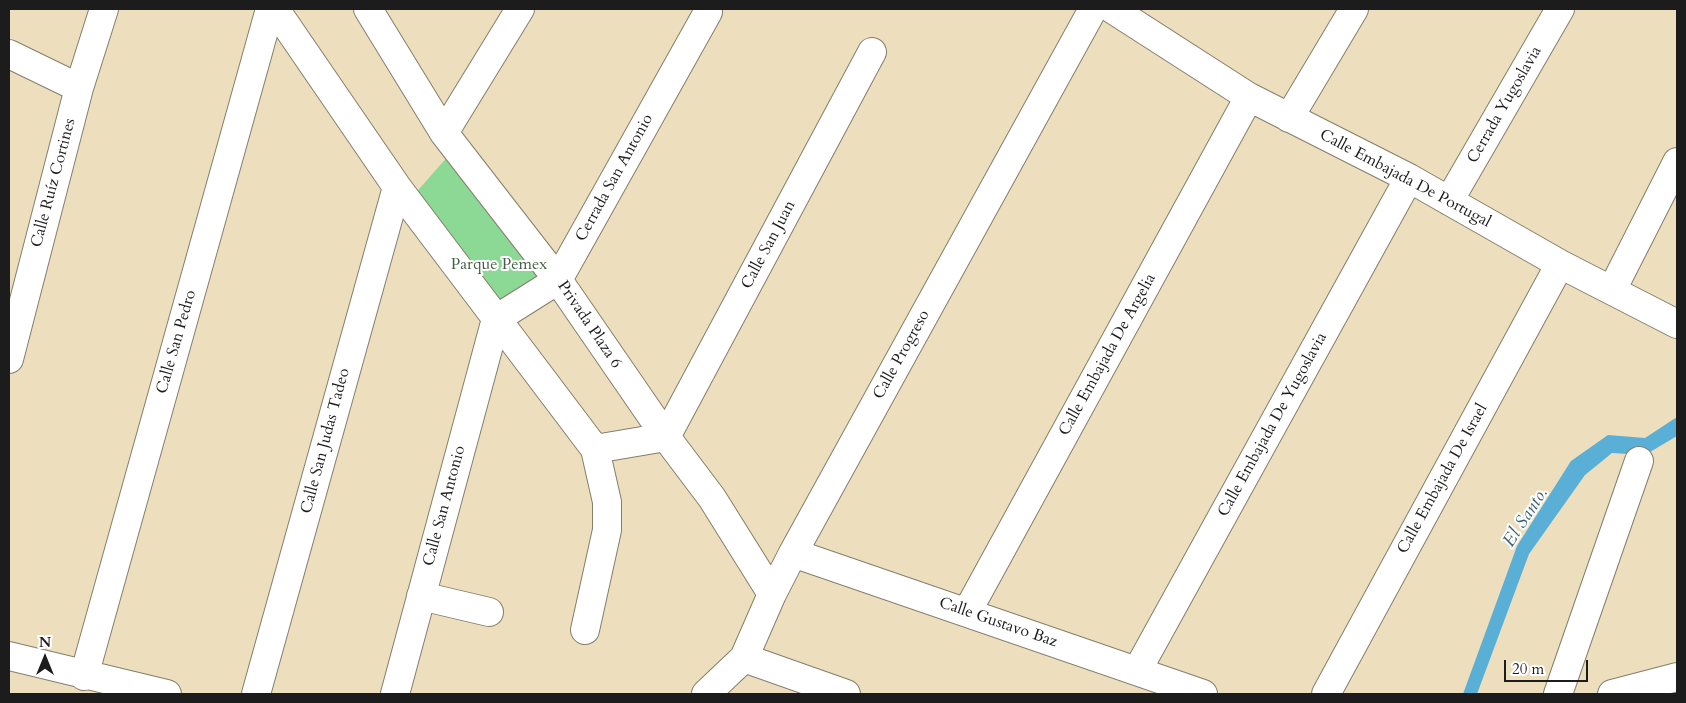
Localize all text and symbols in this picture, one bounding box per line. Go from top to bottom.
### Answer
street label: Cerrada Yugoslavia [1464,43,1546,167]
street label: Cerrada San Antonio [572,111,658,245]
street label: Calle Ruíz Cortines [28,116,80,250]
street label: Calle Embajada De Portugal [1316,126,1494,232]
street label: Calle San Juan [738,198,800,292]
park label: Parque Pemex [451,255,547,275]
street label: Calle Embajada De Argelia [1055,271,1161,439]
street label: Privada Plaza 6 [553,278,625,372]
street label: Calle San Pedro [153,288,201,396]
street label: Calle Progreso [870,307,934,403]
street label: Calle Embajada De Yugoslavia [1214,330,1332,520]
street label: Calle San Judas Tadeo [297,366,355,516]
street label: Calle Embajada De Israel [1394,401,1492,557]
street label: Calle San Antonio [420,444,470,568]
water label: El Santo. [1499,485,1553,551]
street label: Calle Gustavo Baz [936,594,1060,652]
north arrow [20,633,70,683]
text: N [39,633,51,652]
scale bar [1506,650,1590,682]
text: 20 m [1512,659,1544,679]

